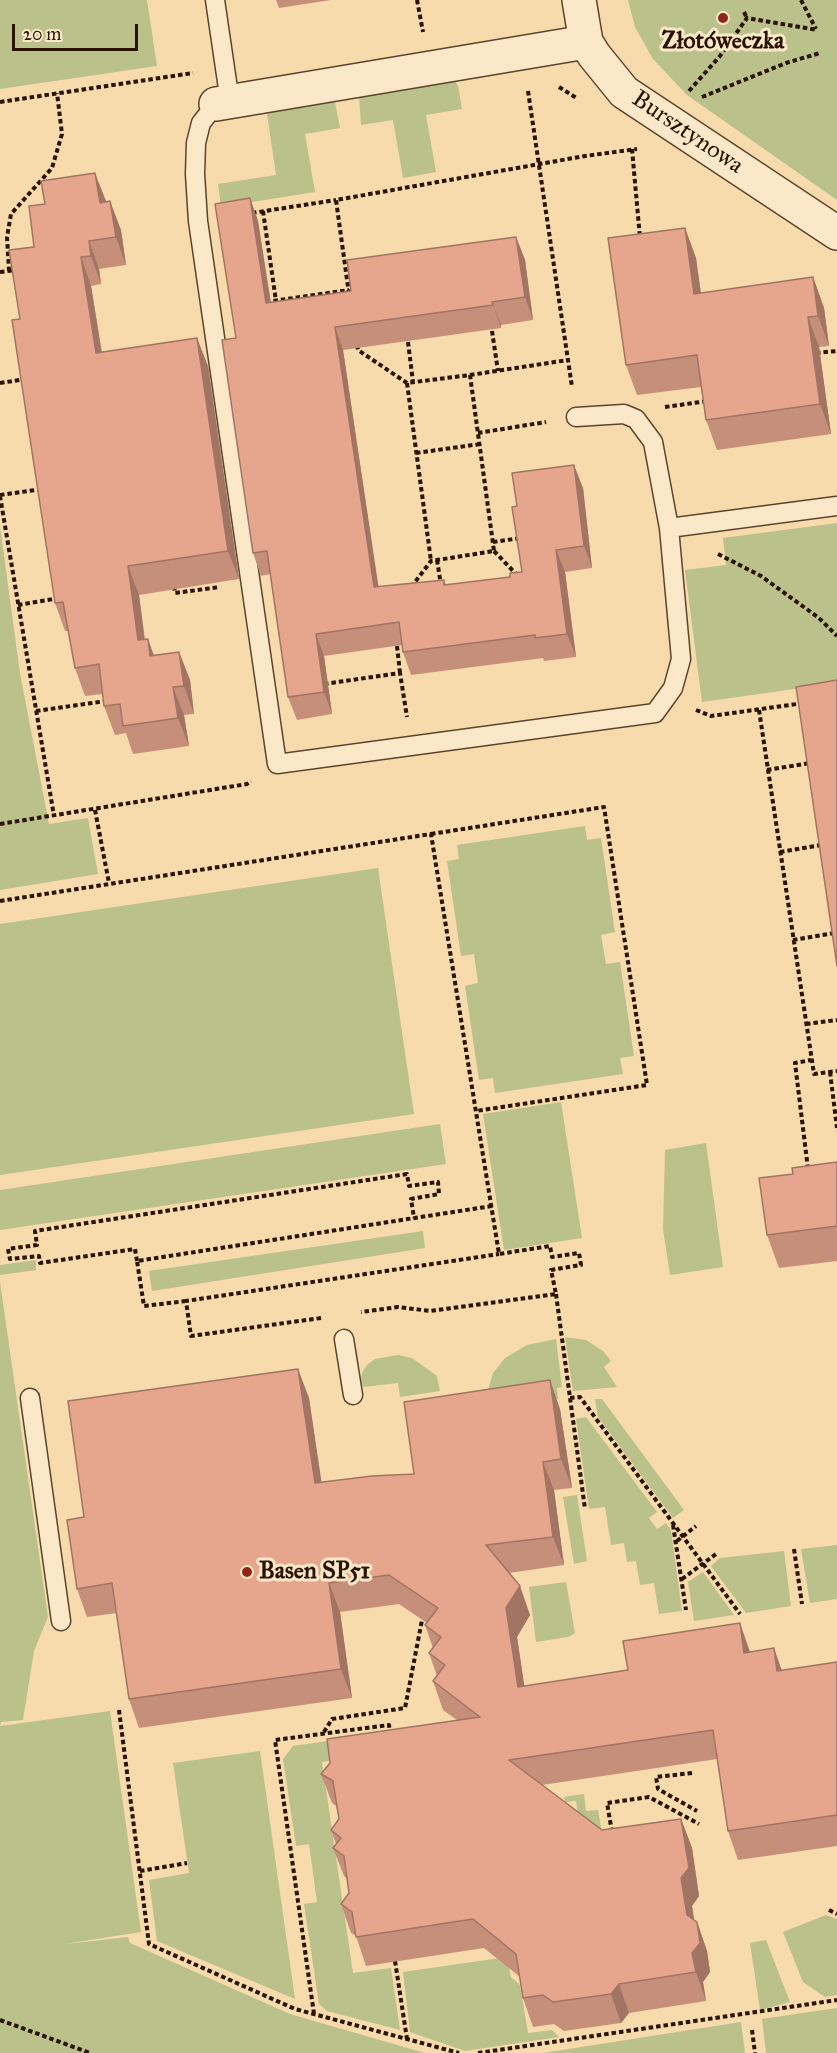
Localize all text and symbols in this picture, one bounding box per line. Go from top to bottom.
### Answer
marker: Złotóweczka [716,11,730,25]
scale bar [15,12,141,50]
text: 20 m [23,23,61,45]
place label: Złotóweczka [662,28,784,56]
street label: Bursztynowa [626,85,748,181]
place label: Basen SP51 [259,1558,370,1586]
marker: Basen SP51 [240,1565,254,1579]

